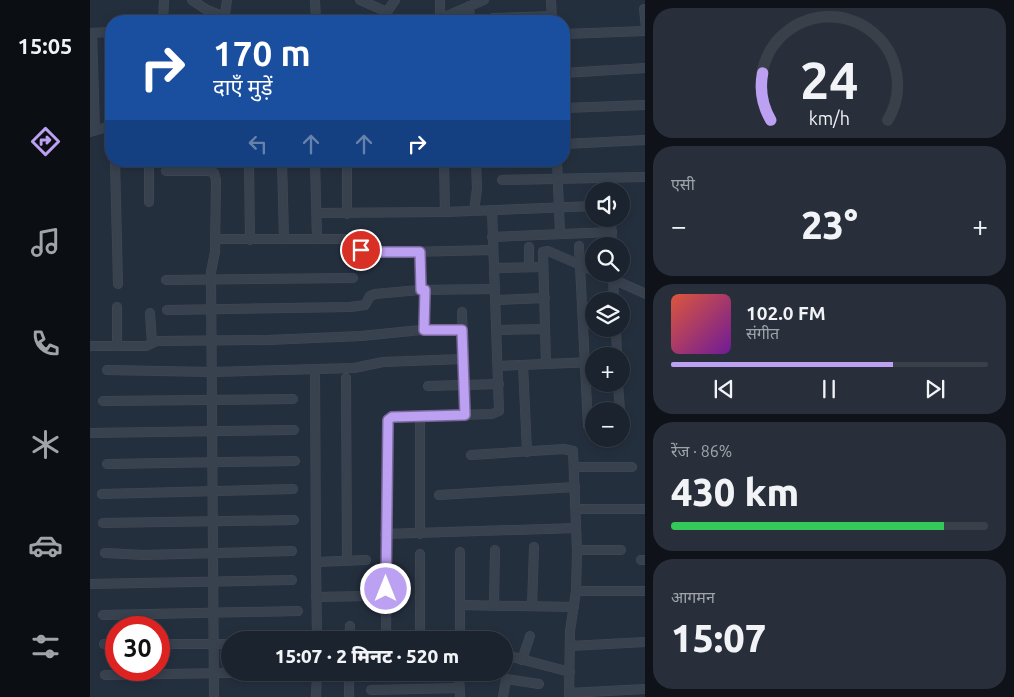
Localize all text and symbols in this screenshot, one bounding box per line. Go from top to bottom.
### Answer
text: 15:05 [17,33,73,58]
text: 170 m [213,33,311,73]
icon: right [130,35,195,100]
text: 24 [800,51,859,109]
text: दाएँ मुड़ें [213,74,273,99]
text: km/h [809,108,850,128]
icon: directions [28,124,63,159]
icon: left [244,130,272,158]
icon: ahead [297,130,325,158]
icon: ahead [350,130,378,158]
icon: right [403,130,431,158]
text: एसी [671,175,695,193]
map controls [585,182,630,447]
button: sound [585,182,630,227]
text: 23° [801,204,858,246]
text: − [671,210,687,241]
text: + [972,210,988,241]
icon: music [28,225,63,260]
pin [340,229,382,271]
icon: arrive [347,236,375,264]
button: search [585,237,630,282]
button: layers [585,292,630,337]
text: 102.0 FM [746,302,826,324]
text: संगीत [746,324,779,342]
icon: phone [28,326,63,361]
button: + [585,347,630,392]
icon: previous [710,375,738,403]
icon: pause [815,375,843,403]
icon: next [921,375,949,403]
button: − [585,402,630,447]
icon: climate [28,427,63,462]
text: रेंज · 86% [671,442,732,460]
text: 430 km [671,471,799,513]
icon: car [28,528,63,563]
position arrow [359,562,411,614]
text: आगमन [671,588,715,606]
speed limit sign: 30 [105,616,170,681]
text: 15:07 [671,617,766,659]
icon: filters [28,629,63,664]
text: 15:07 · 2 मिनट · 520 m [275,645,459,667]

